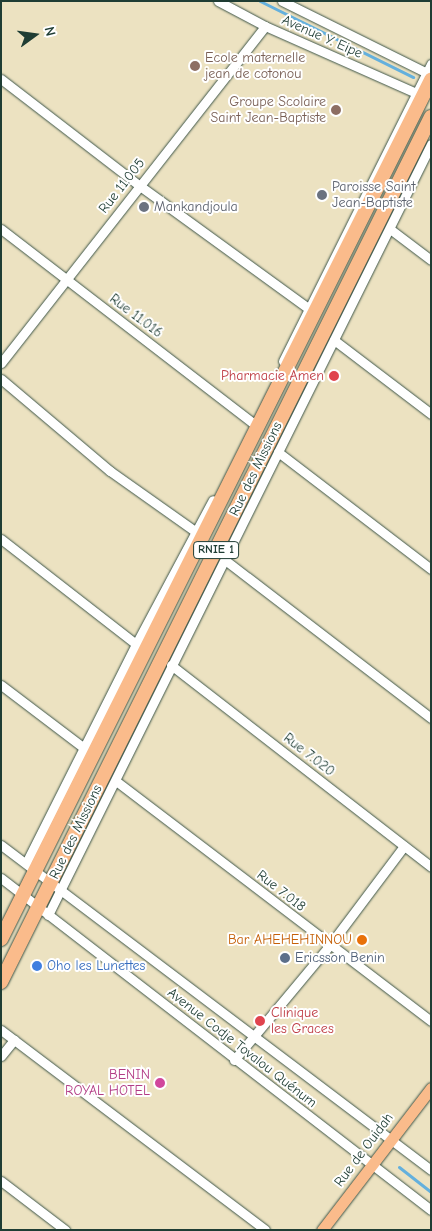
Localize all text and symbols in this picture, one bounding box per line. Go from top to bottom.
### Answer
north arrow [10,10,60,60]
street label: Avenue Y. Eipe [279,12,365,62]
text: N [41,25,59,38]
place label: Ecole maternelle jean de cotonou [205,50,305,82]
marker: Ecole maternelle jean de cotonou [189,60,201,72]
place label: Groupe Scolaire Saint Jean-Baptiste [211,94,326,126]
marker: Groupe Scolaire Saint Jean-Baptiste [330,104,342,116]
street label: Rue 11.005 [95,155,149,217]
place label: Paroisse Saint Jean-Baptiste [332,179,416,212]
marker: Paroisse Saint Jean-Baptiste [316,189,328,201]
place label: Mankandjoula [154,199,238,215]
marker: Mankandjoula [138,201,150,213]
street label: Rue 11.016 [106,291,166,341]
place label: Pharmacie Amen [221,368,324,384]
marker: Pharmacie Amen [328,370,340,382]
street label: Rue des Missions [226,419,286,519]
road number: RNIE 1 [192,540,240,560]
street label: Rue 7.020 [280,730,338,780]
street label: Rue des Missions [46,782,106,882]
street label: Rue 7.018 [253,867,309,915]
place label: Bar AHEHEHINNOU [228,932,352,948]
marker: Bar AHEHEHINNOU [356,934,368,946]
place label: Ericsson Benin [295,950,385,966]
marker: Ericsson Benin [279,952,291,964]
place label: Oho les Lunettes [47,958,145,974]
marker: Oho les Lunettes [31,960,43,972]
street label: Avenue Codje Tovalou Quénum [164,985,320,1111]
place label: Clinique les Graces [271,1005,334,1038]
marker: Clinique les Graces [253,1014,267,1028]
place label: BENIN ROYAL HOTEL [65,1067,150,1100]
marker: BENIN ROYAL HOTEL [154,1077,166,1089]
street label: Rue de Ouidah [331,1110,397,1190]

